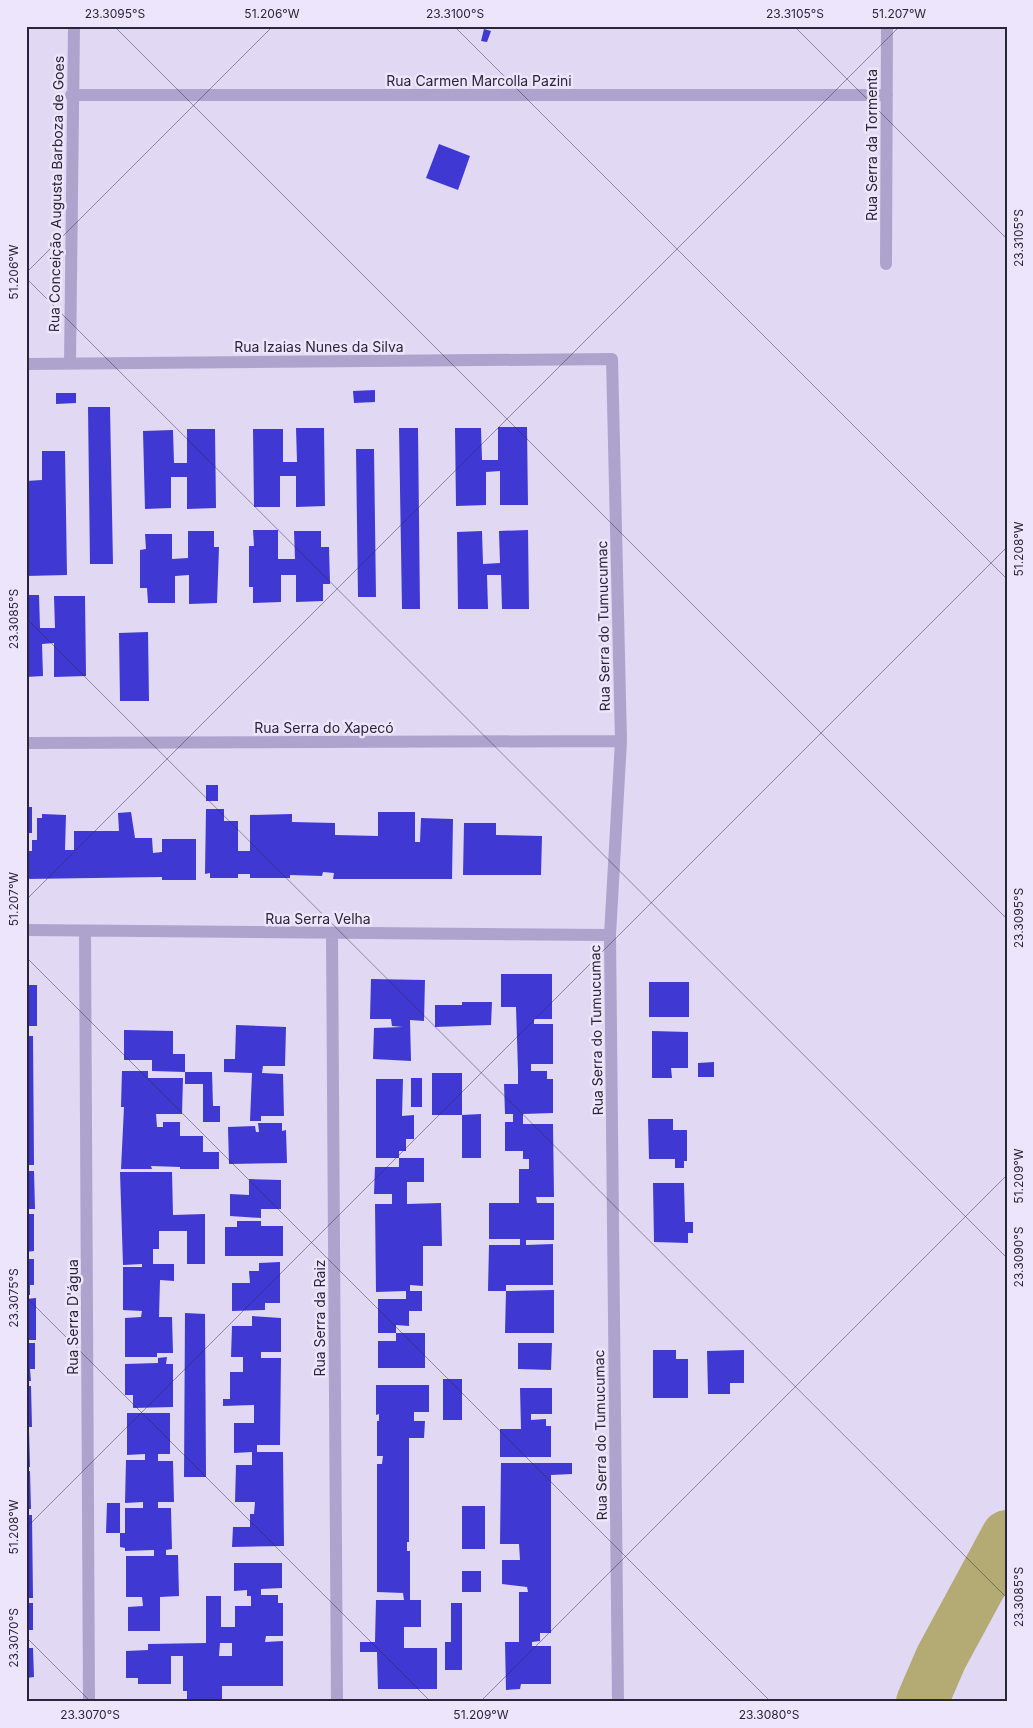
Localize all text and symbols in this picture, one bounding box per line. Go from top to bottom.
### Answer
text: 23.3095°S [85,6,146,21]
text: 51.206°W [244,6,300,21]
text: 23.3100°S [426,6,484,21]
text: 23.3105°S [766,6,824,21]
text: 51.207°W [872,6,926,21]
street label: Rua Conceição Augusta Barboza de Goes [45,56,67,332]
street label: Rua Serra da Tormenta [863,69,880,221]
street label: Rua Carmen Marcolla Pazini [386,72,572,89]
text: 23.3105°S [1011,209,1026,267]
text: 51.206°W [6,244,21,300]
street label: Rua Izaias Nunes da Silva [234,338,404,355]
text: 51.208°W [1011,521,1026,577]
street label: Rua Serra do Tumucumac [593,540,613,712]
text: 23.3085°S [6,588,21,649]
street label: Rua Serra do Xapecó [254,719,394,736]
text: 51.207°W [6,872,21,926]
text: 23.3095°S [1011,887,1026,948]
street label: Rua Serra Velha [265,910,371,927]
street label: Rua Serra do Tumucumac [586,944,606,1116]
text: 51.209°W [1011,1148,1026,1204]
text: 23.3090°S [1011,1226,1026,1287]
street label: Rua Serra D'água [64,1259,81,1375]
street label: Rua Serra da Raiz [311,1259,328,1377]
text: 23.3075°S [6,1268,21,1328]
street label: Rua Serra do Tumucumac [590,1349,610,1521]
text: 51.208°W [6,1499,21,1555]
text: 23.3085°S [1011,1566,1026,1627]
text: 23.3070°S [6,1608,21,1668]
text: 23.3070°S [60,1707,120,1722]
text: 51.209°W [453,1707,509,1722]
text: 23.3080°S [739,1707,800,1722]

